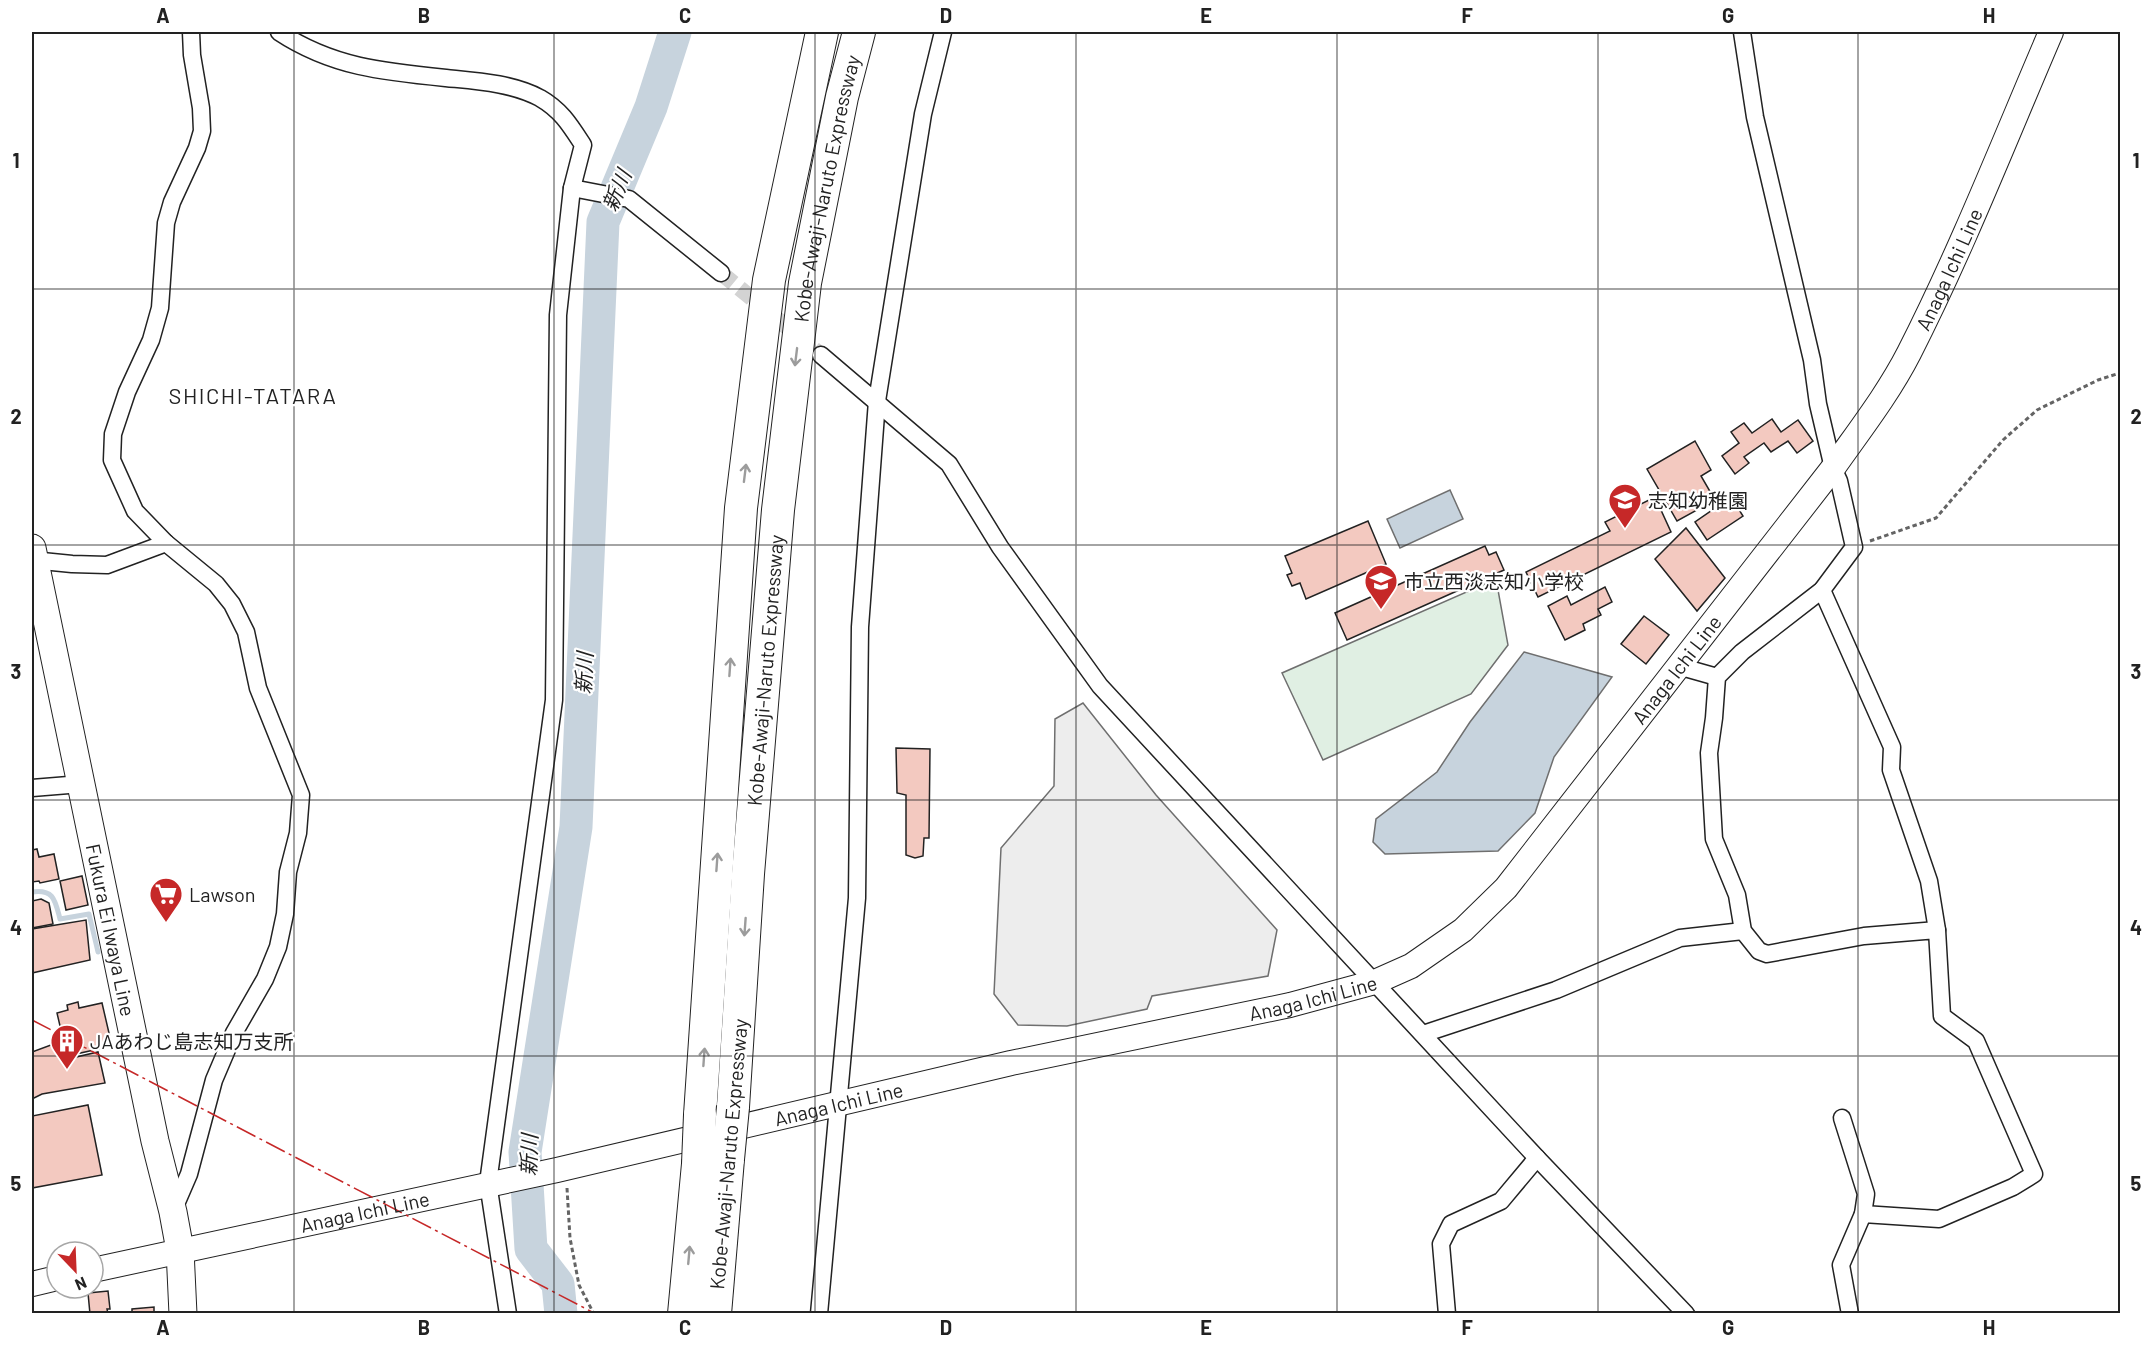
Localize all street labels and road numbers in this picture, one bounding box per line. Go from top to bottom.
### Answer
street label: Kobe-Awaji-Naruto Expressway [788,52,865,323]
street label: Anaga Ichi Line [1910,204,1987,334]
street label: Kobe-Awaji-Naruto Expressway [742,534,788,807]
street label: Anaga Ichi Line [1626,610,1726,729]
street label: Fukura Ei Iwaya Line [82,841,141,1018]
street label: Anaga Ichi Line [1247,970,1380,1025]
street label: Kobe-Awaji-Naruto Expressway [704,1018,752,1290]
street label: Anaga Ichi Line [772,1077,905,1130]
street label: Anaga Ichi Line [298,1186,432,1237]

